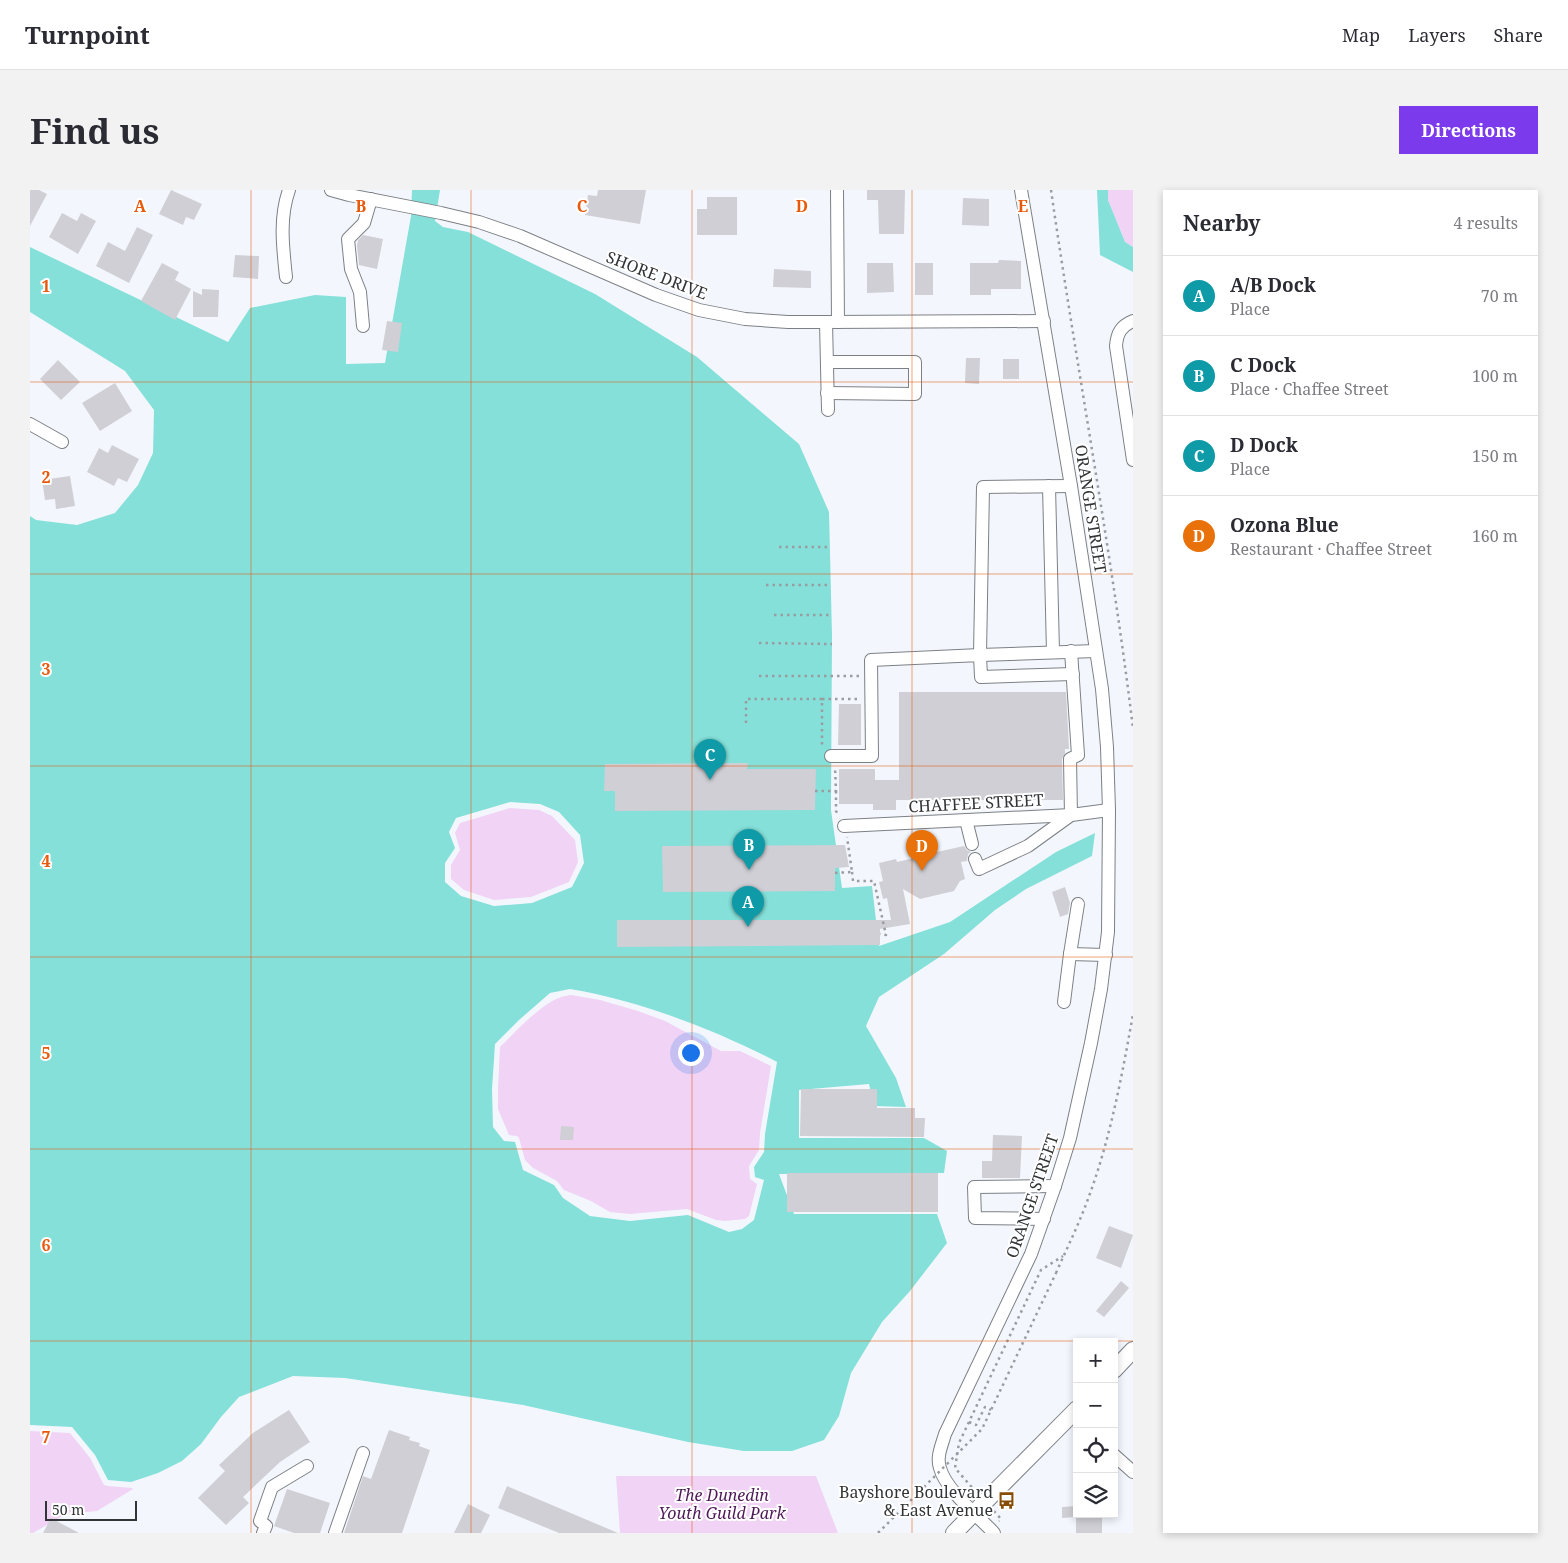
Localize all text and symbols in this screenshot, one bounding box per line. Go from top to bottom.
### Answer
text: Turnpoint [25,18,150,51]
text: Map [1342,23,1380,47]
text: Layers [1408,23,1466,47]
text: Share [1494,23,1543,47]
button: Directions [1399,106,1538,154]
text: Find us [30,107,159,154]
text: A [134,195,147,217]
text: B [356,195,367,217]
text: C [577,195,588,217]
text: D [796,195,808,217]
text: E [1018,195,1028,217]
text: Nearby [1183,209,1261,237]
text: 4 results [1454,212,1518,234]
street label: SHORE DRIVE [603,246,711,304]
text: A/B Dock [1230,272,1316,298]
text: 1 [41,275,51,297]
text: A [1193,285,1205,307]
text: 70 m [1481,285,1518,307]
text: Place [1230,298,1270,320]
text: C Dock [1230,352,1296,378]
text: B [1194,365,1204,387]
text: 100 m [1472,365,1518,387]
text: Place · Chaffee Street [1230,378,1389,400]
text: D Dock [1230,432,1298,458]
street label: ORANGE STREET [1070,443,1112,575]
text: C [1194,445,1204,467]
text: 150 m [1472,445,1518,467]
text: Place [1230,458,1270,480]
text: 2 [41,466,51,488]
text: Ozona Blue [1230,512,1339,538]
text: D [1193,525,1205,547]
text: 160 m [1472,525,1518,547]
text: Restaurant · Chaffee Street [1230,538,1432,560]
text: 3 [41,658,51,680]
pin: C [694,739,726,780]
street label: CHAFFEE STREET [908,788,1044,818]
pin: B [733,829,765,870]
pin: D [906,830,938,871]
text: 4 [41,850,51,872]
pin: A [732,886,764,927]
your location [678,1040,704,1066]
text: 5 [41,1042,51,1064]
street label: ORANGE STREET [1000,1131,1064,1261]
text: 6 [41,1234,51,1256]
map controls [1073,1338,1118,1518]
button: + [1073,1338,1118,1383]
button: − [1073,1383,1118,1428]
text: 7 [41,1426,51,1448]
button: locate [1073,1428,1118,1473]
button: layers [1073,1473,1118,1518]
place label: Bayshore Boulevard & East Avenue [839,1481,993,1521]
park label: The Dunedin Youth Guild Park [658,1484,787,1524]
bus stop icon: Bayshore Boulevard & East Avenue [997,1491,1017,1511]
scale bar [45,1498,138,1521]
text: 50 m [52,1500,85,1519]

